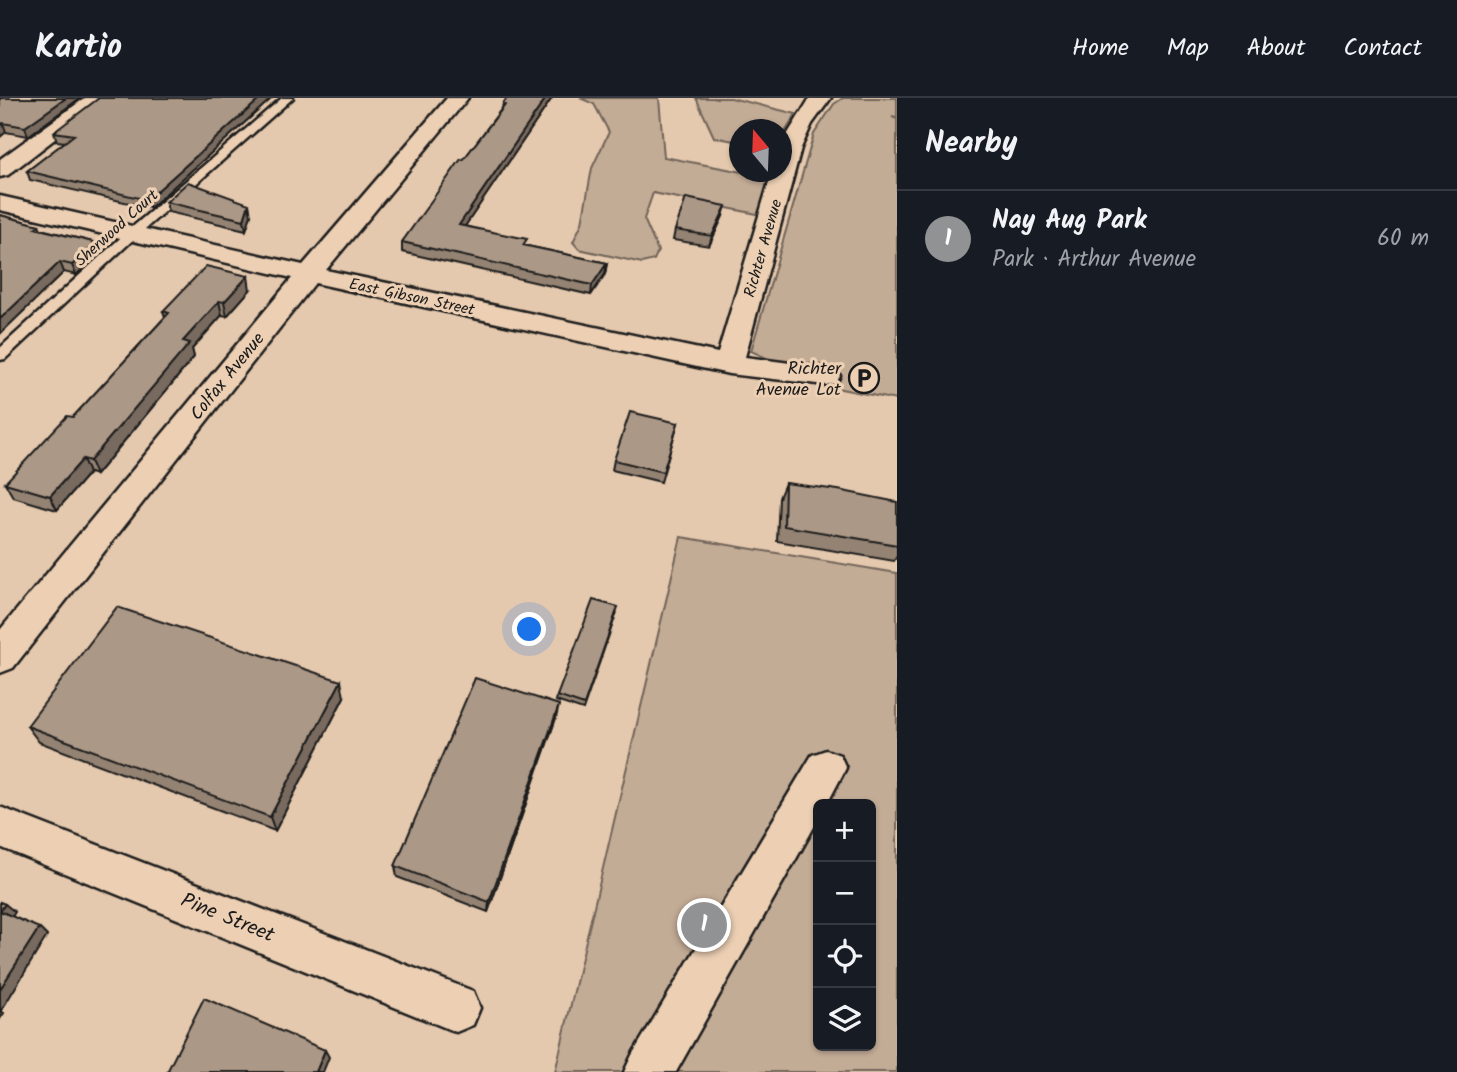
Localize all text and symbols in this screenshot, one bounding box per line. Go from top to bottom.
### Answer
text: Kartio [35,22,122,75]
text: Home [1072,29,1129,68]
text: Map [1167,29,1209,68]
text: About [1247,29,1305,68]
text: Contact [1343,29,1422,68]
north arrow [729,119,792,182]
text: Nearby [925,120,1017,168]
street label: Sherwood Court [70,183,165,273]
street label: Richter Avenue [737,196,789,300]
text: Nay Aug Park [992,200,1147,242]
text: 1 [945,221,951,257]
text: 60 m [1377,221,1429,257]
text: Park · Arthur Avenue [992,242,1196,278]
street label: East Gibson Street [347,272,478,323]
street label: Colfax Avenue [183,326,273,427]
place label: Richter Avenue Lot [756,355,842,405]
parking icon: Richter Avenue Lot [847,361,881,395]
your location [512,612,546,646]
map controls [813,799,876,1051]
button: + [813,799,876,862]
button: − [813,862,876,925]
street label: Pine Street [175,885,280,953]
pin: 1 [681,899,727,951]
button: locate [813,925,876,988]
button: layers [813,988,876,1051]

